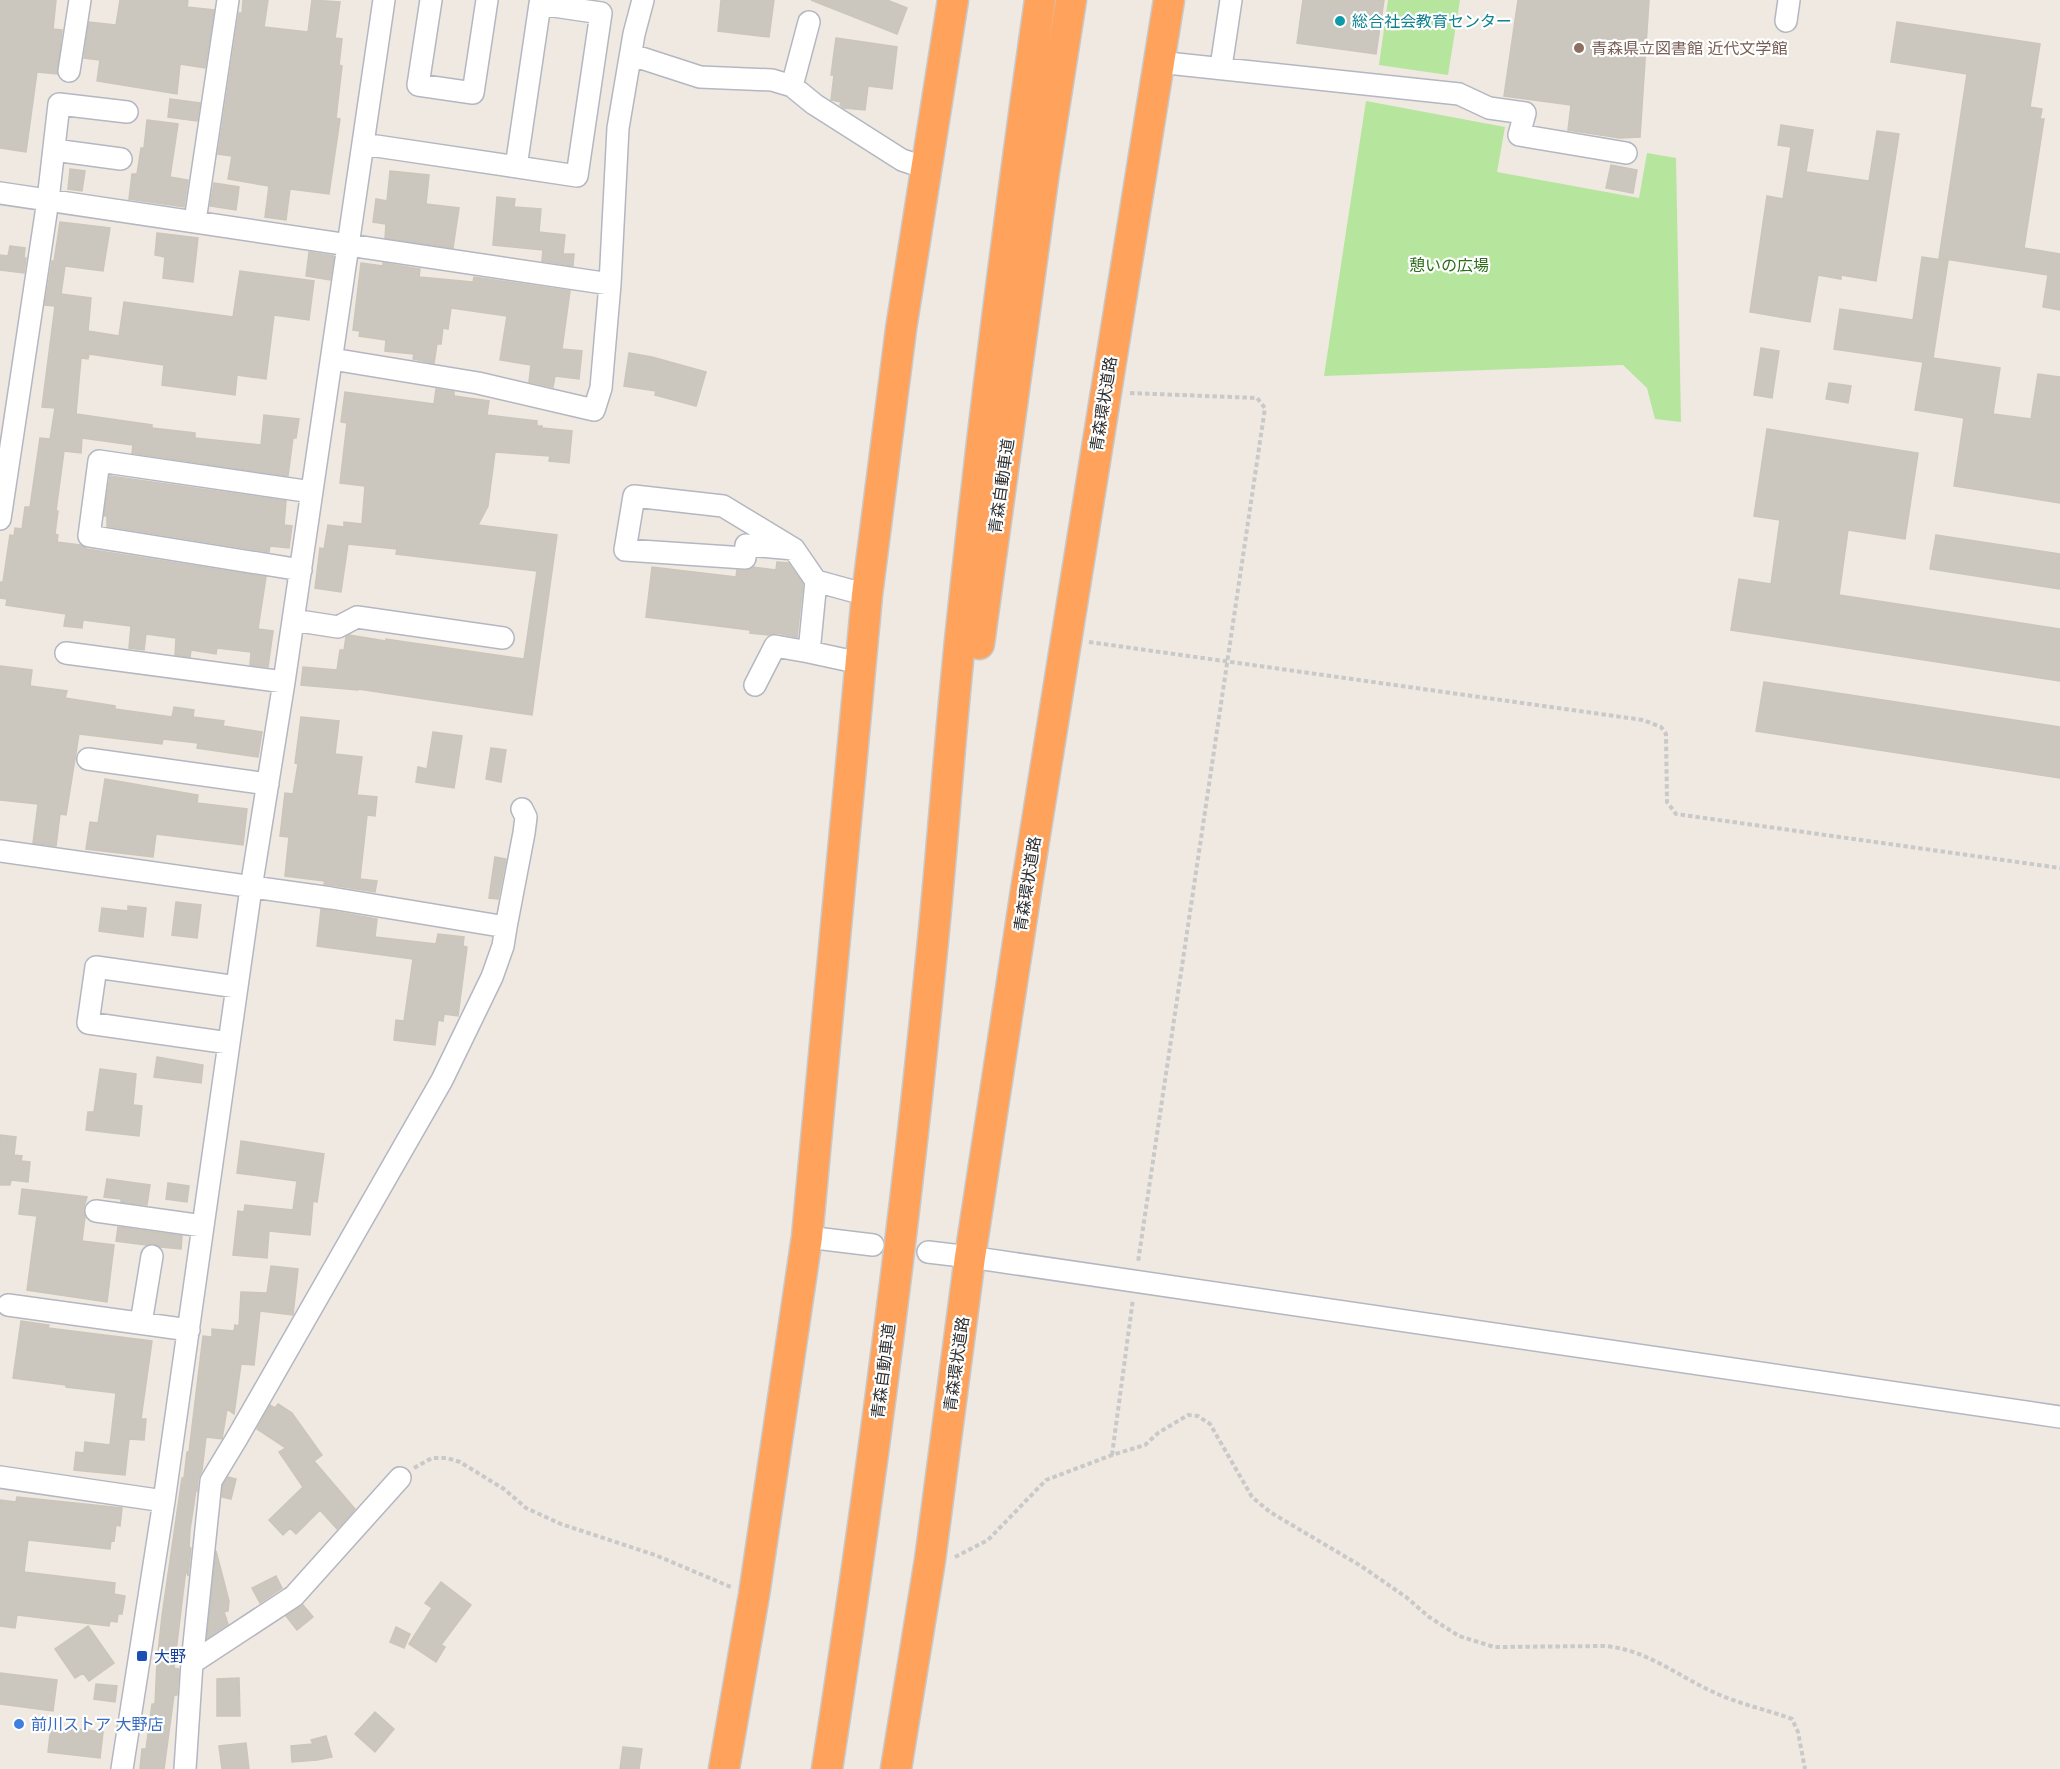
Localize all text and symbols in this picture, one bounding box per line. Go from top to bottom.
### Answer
place label: 総合社会教育センター [1352,11,1512,31]
marker: 総合社会教育センター [1333,14,1347,28]
place label: 青森県立図書館 近代文学館 [1591,38,1788,58]
marker: 青森県立図書館 近代文学館 [1572,41,1586,55]
park label: 憩いの広場 [1409,255,1489,275]
street label: 青森環状道路 [1086,355,1120,453]
street label: 青森自動車道 [984,437,1018,535]
street label: 青森環状道路 [1010,835,1044,933]
street label: 青森環状道路 [939,1315,973,1413]
street label: 青森自動車道 [867,1322,899,1420]
place label: 大野 [154,1646,186,1666]
marker: 大野 [135,1649,149,1663]
place label: 前川ストア 大野店 [31,1714,164,1734]
marker: 前川ストア 大野店 [12,1717,26,1731]

